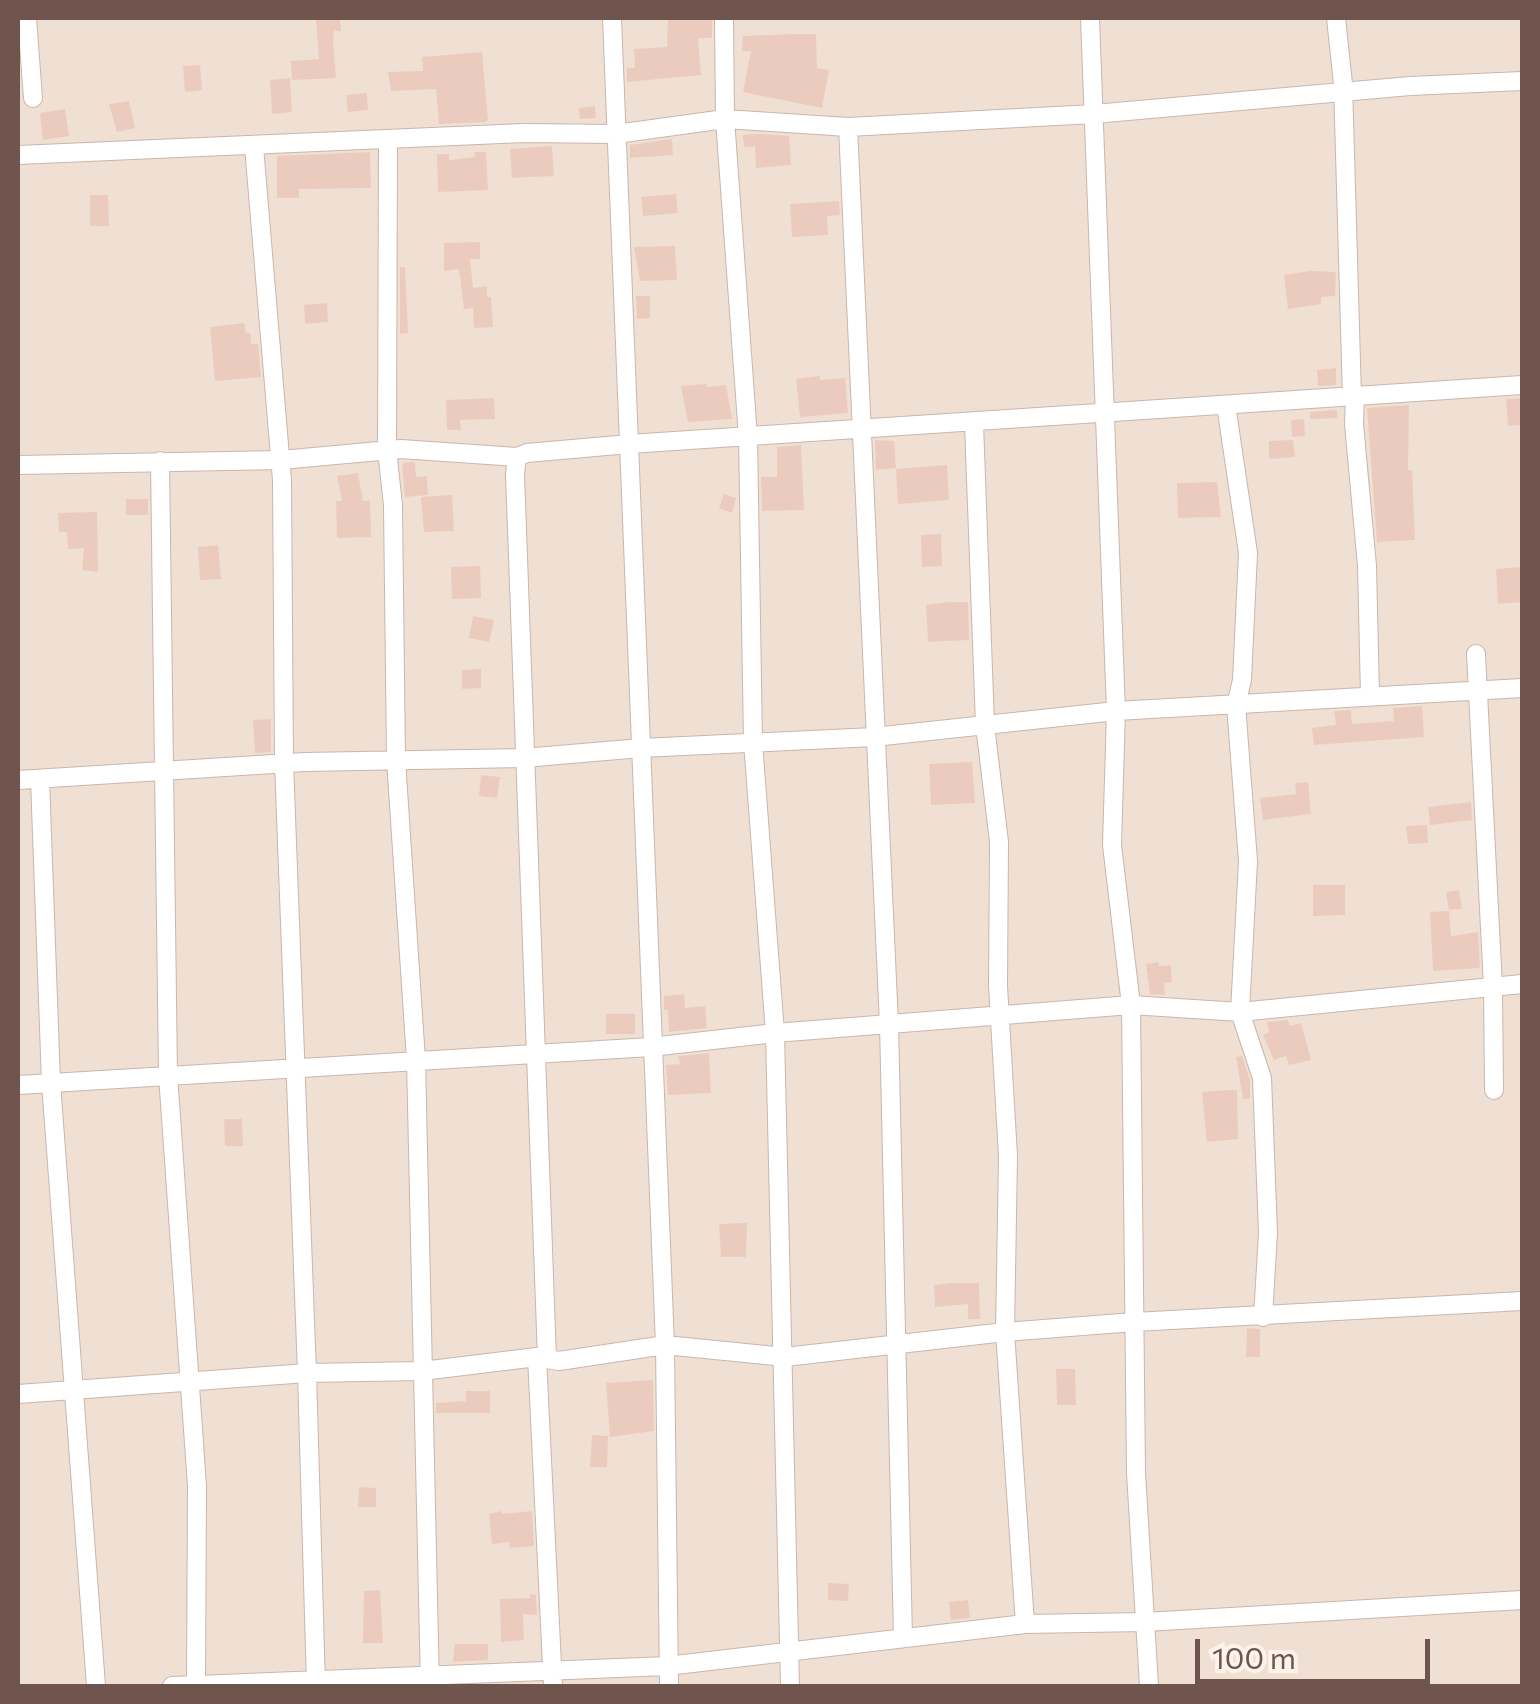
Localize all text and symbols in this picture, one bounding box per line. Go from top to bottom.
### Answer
scale bar [1200,1619,1435,1681]
text: 100 m [1212,1638,1296,1675]

